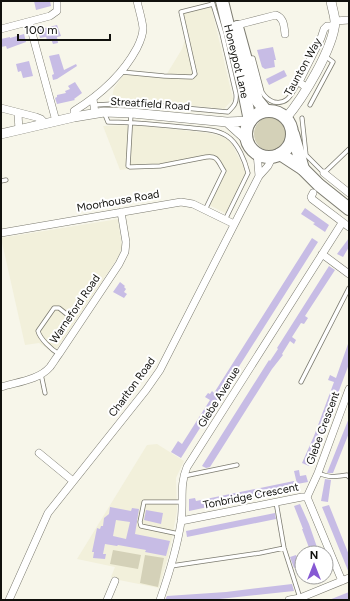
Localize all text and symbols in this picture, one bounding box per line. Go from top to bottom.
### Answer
scale bar [18,16,110,42]
text: 100 m [24,23,58,37]
street label: Honeypot Lane [221,23,252,99]
street label: Taunton Way [282,36,324,98]
street label: Streatfield Road [110,95,190,113]
street label: Moorhouse Road [76,187,160,215]
street label: Warneford Road [47,272,103,346]
street label: Charlton Road [106,355,158,419]
street label: Glebe Avenue [195,364,243,430]
street label: Glebe Crescent [304,390,342,466]
street label: Tonbridge Crescent [202,480,300,512]
north arrow [294,545,334,585]
text: N [310,549,318,562]

